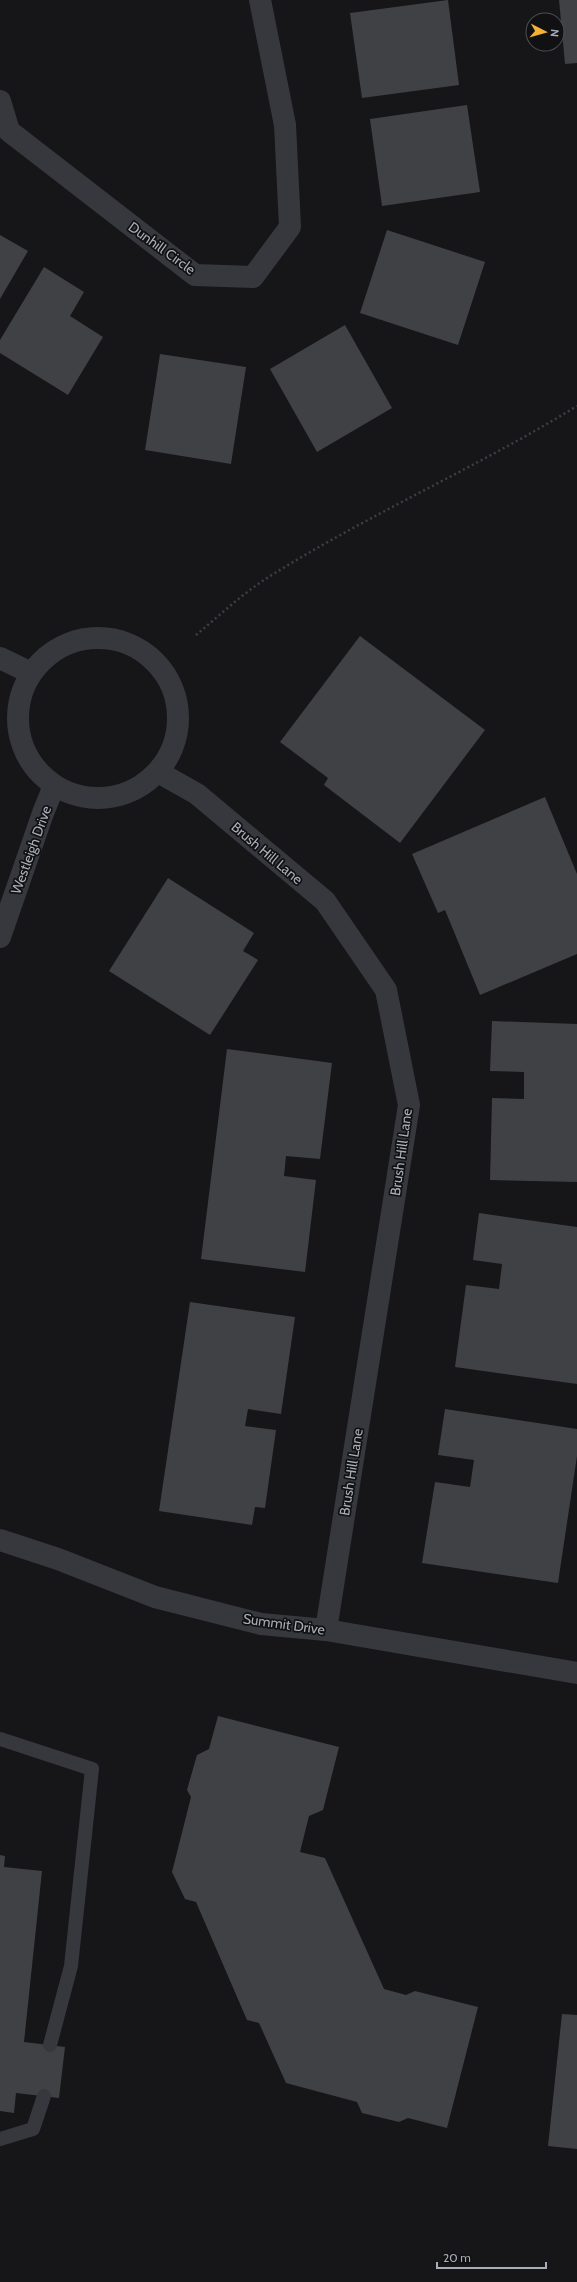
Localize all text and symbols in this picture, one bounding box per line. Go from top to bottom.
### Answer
north arrow [525,12,565,52]
text: N [548,28,562,38]
street label: Dunhill Circle [125,218,199,278]
street label: Westleigh Drive [7,803,55,897]
street label: Brush Hill Lane [228,818,306,888]
street label: Brush Hill Lane [386,1107,416,1197]
street label: Brush Hill Lane [335,1427,367,1517]
street label: Summit Drive [242,1609,326,1639]
scale bar [437,2244,546,2270]
text: 20 m [443,2250,471,2265]

